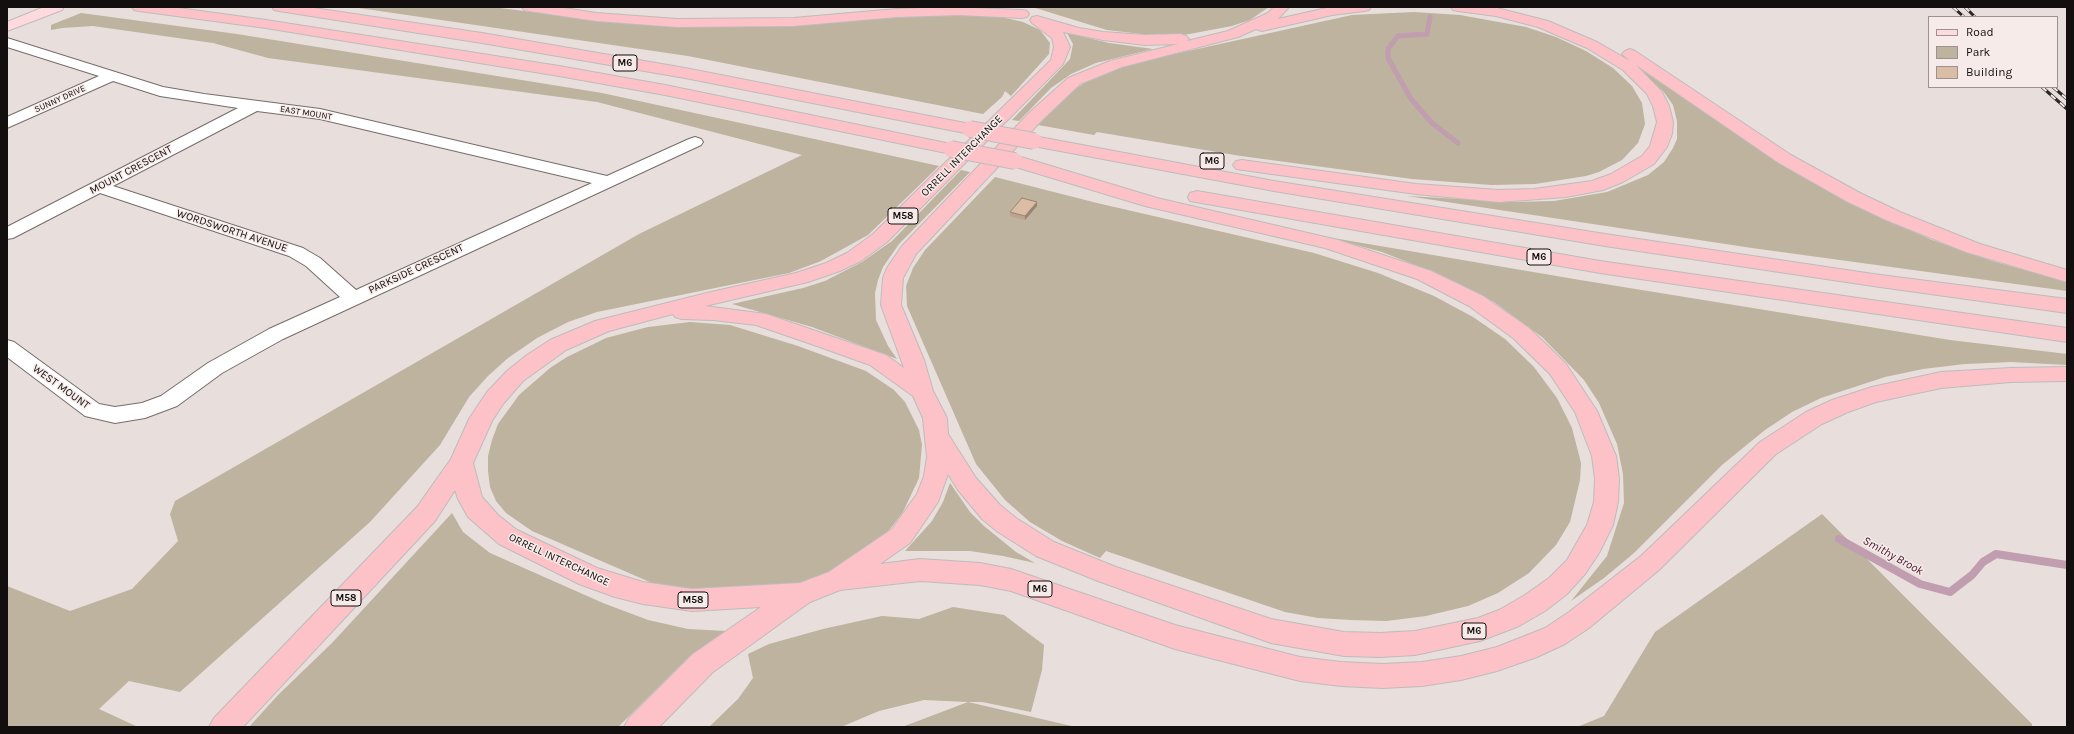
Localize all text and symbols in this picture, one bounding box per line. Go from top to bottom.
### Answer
legend [1928,16,2058,88]
text: Road [1966,25,1994,39]
text: Park [1966,45,1990,59]
road number: M6 [613,55,637,71]
text: Building [1966,65,2012,79]
street label: SUNNY DRIVE [33,83,87,115]
street label: EAST MOUNT [279,104,333,122]
street label: ORRELL INTERCHANGE [918,112,1006,200]
street label: MOUNT CRESCENT [88,143,174,197]
road number: M6 [1200,153,1224,169]
street label: WORDSWORTH AVENUE [175,207,289,255]
road number: M58 [888,208,918,224]
street label: PARKSIDE CRESCENT [366,241,466,297]
road number: M6 [1527,249,1551,265]
street label: WEST MOUNT [30,362,92,412]
street label: ORRELL INTERCHANGE [506,531,612,589]
water label: Smithy Brook [1860,533,1926,579]
road number: M6 [1028,581,1052,597]
road number: M58 [331,590,361,606]
road number: M58 [678,592,708,608]
road number: M6 [1462,623,1486,639]

